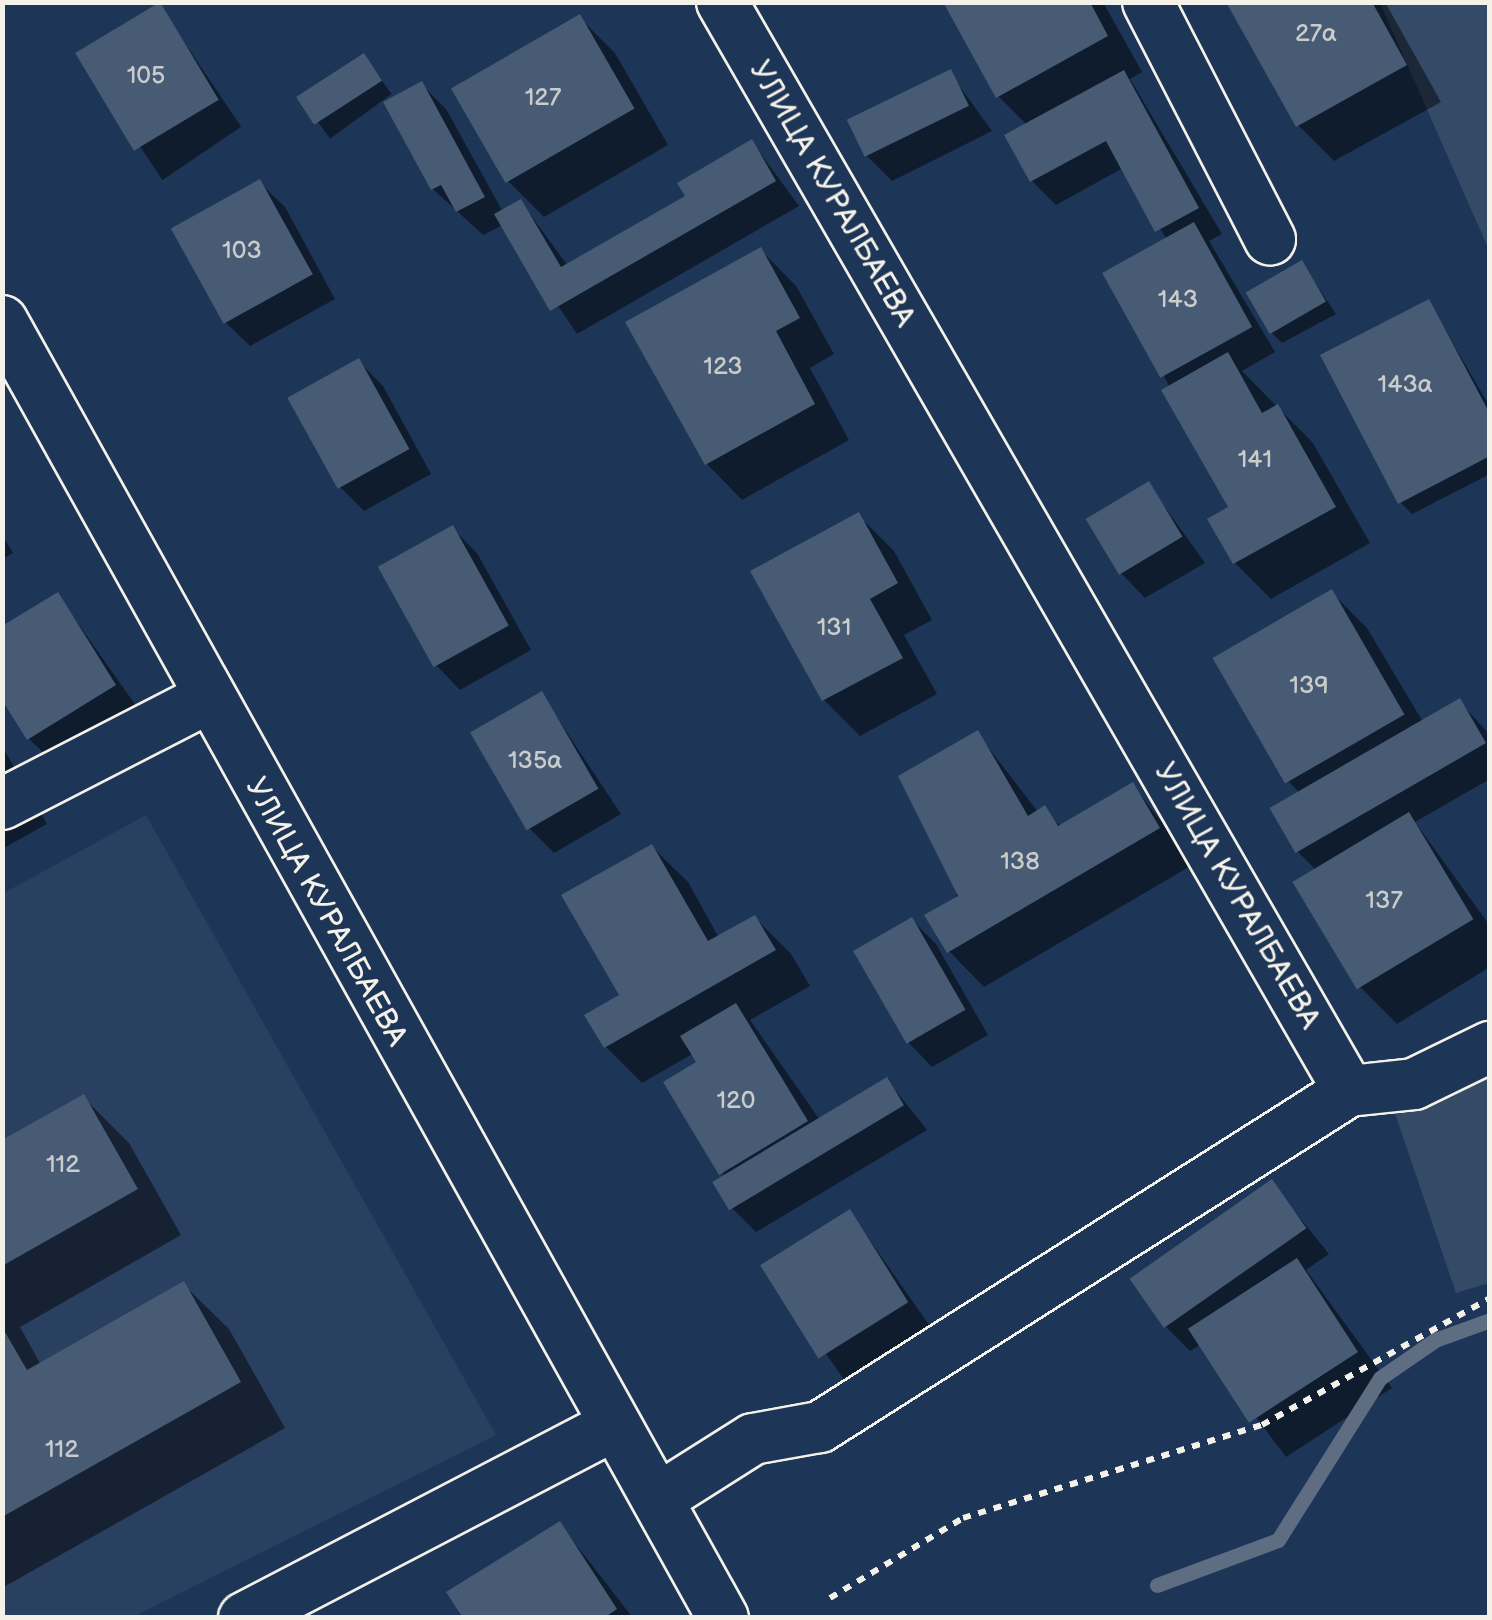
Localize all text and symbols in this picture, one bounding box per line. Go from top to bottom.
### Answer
house number: 27а [1295,19,1337,49]
street label: УЛИЦА КУРАЛБАЕВА [741,55,923,333]
house number: 105 [127,61,165,91]
house number: 127 [525,83,561,113]
house number: 103 [222,236,262,266]
house number: 143 [1158,285,1198,315]
house number: 123 [703,352,743,382]
house number: 143а [1377,370,1433,400]
house number: 141 [1238,445,1272,475]
house number: 131 [817,613,851,643]
house number: 139 [1289,671,1329,701]
house number: 135а [508,746,562,776]
street label: УЛИЦА КУРАЛБАЕВА [1146,757,1328,1035]
street label: УЛИЦА КУРАЛБАЕВА [237,772,415,1052]
house number: 138 [1000,847,1040,877]
house number: 137 [1365,886,1403,916]
house number: 120 [716,1086,756,1116]
house number: 112 [46,1150,80,1180]
house number: 112 [45,1435,79,1465]

